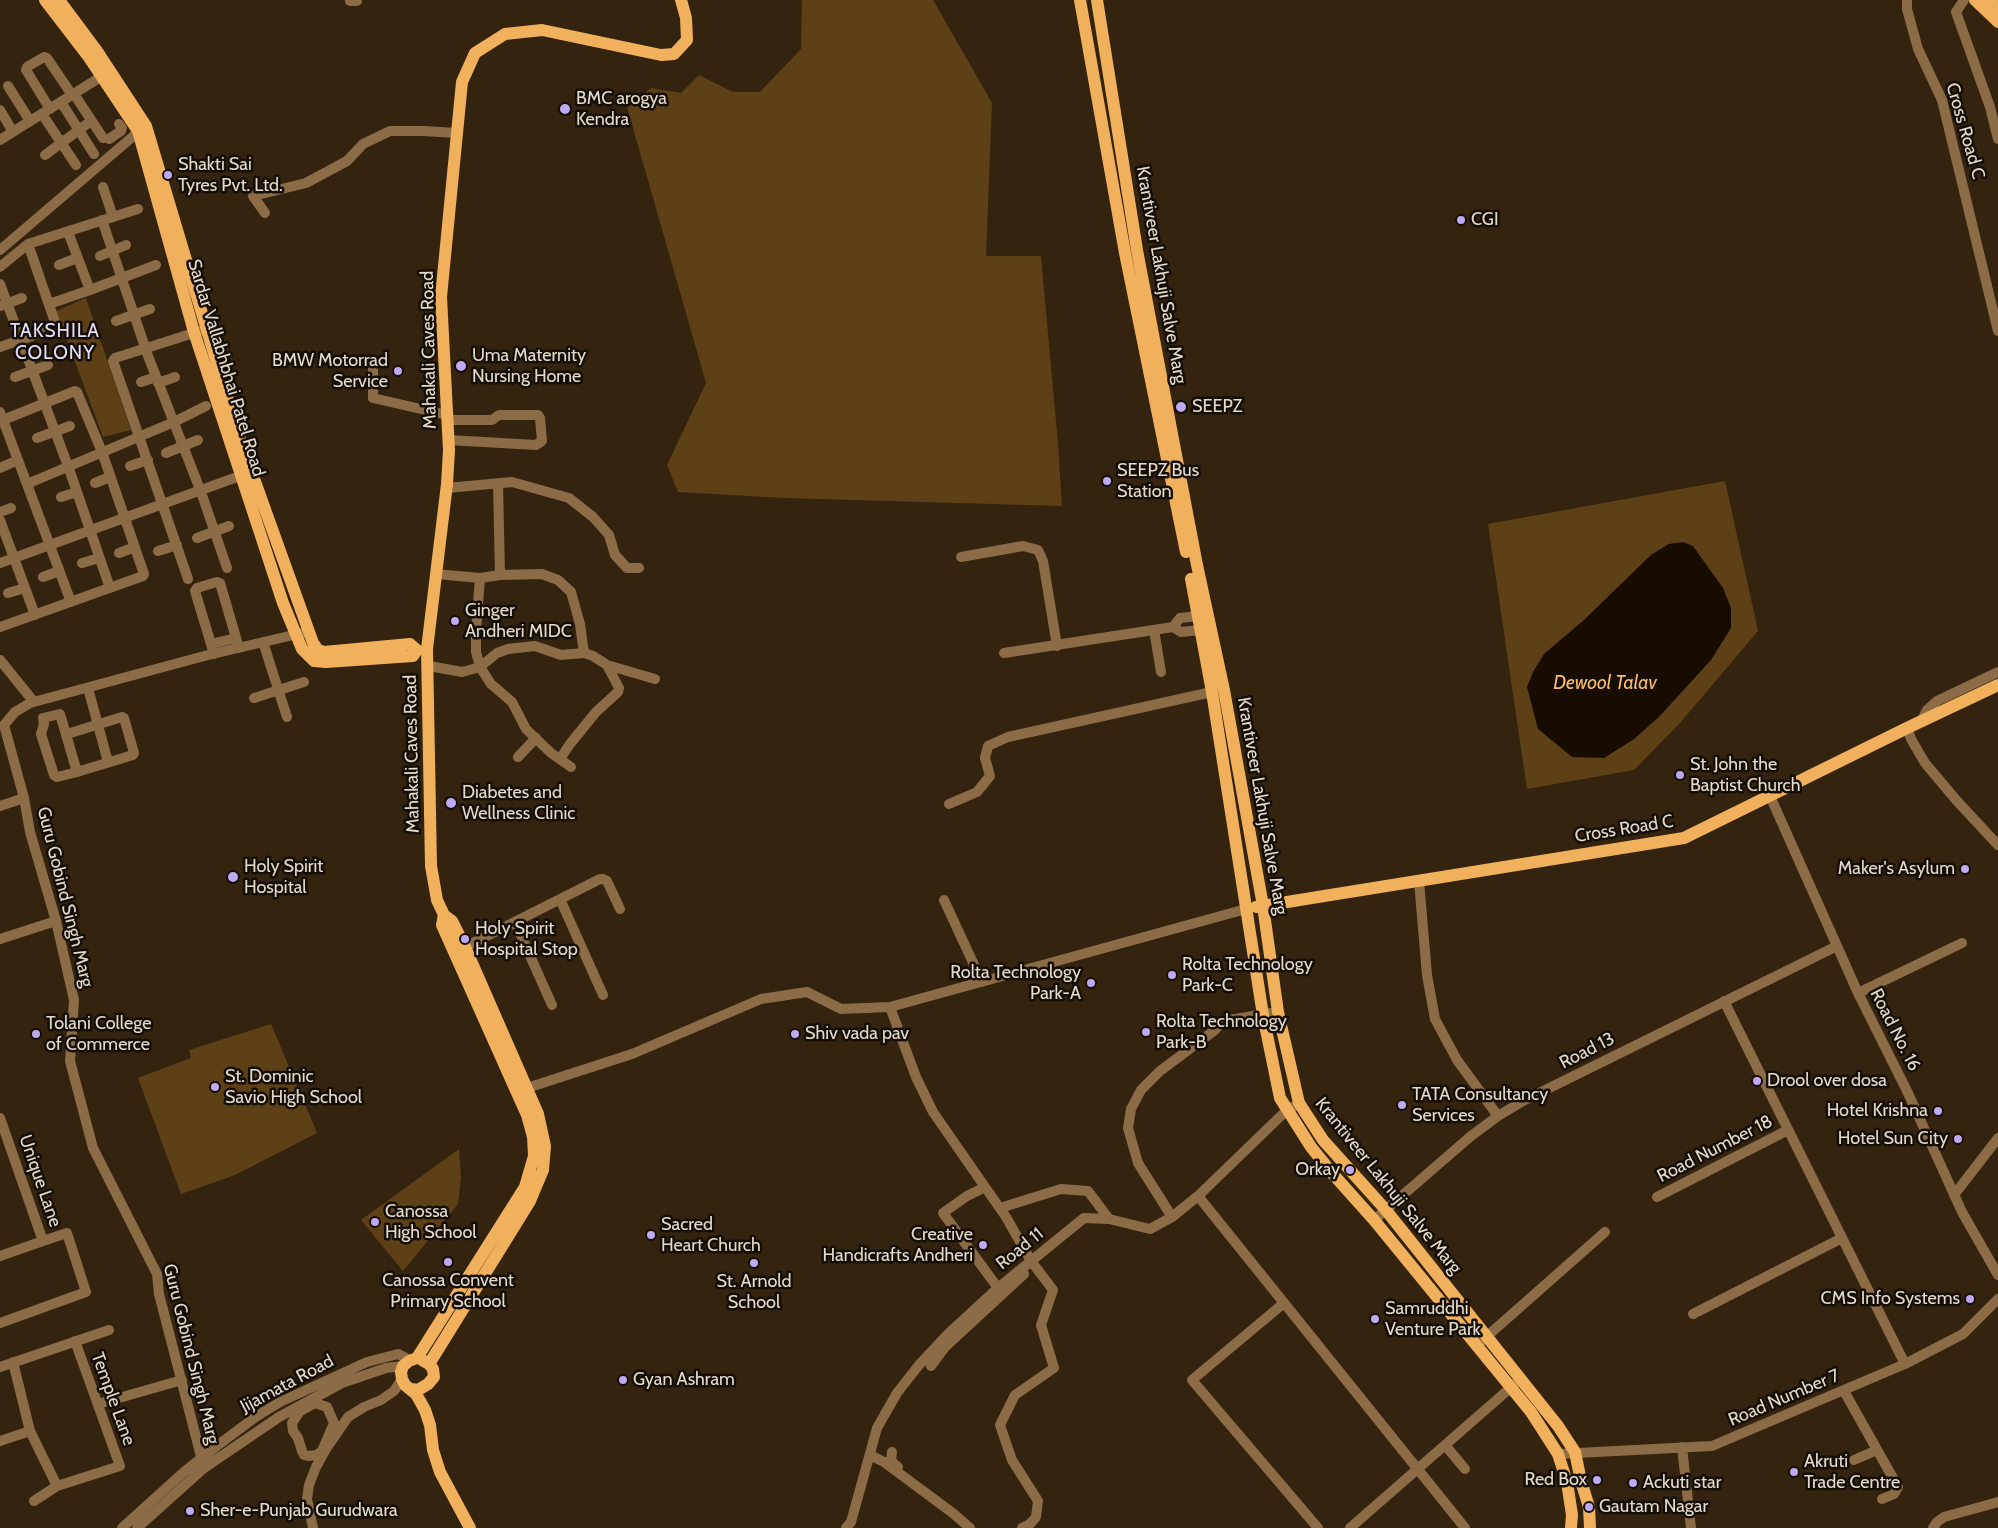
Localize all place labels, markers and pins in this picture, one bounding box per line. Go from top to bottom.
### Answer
place label: BMC arogya Kendra [576,88,667,130]
marker: BMC arogya Kendra [558,102,572,116]
place label: Shakti Sai Tyres Pvt. Ltd. [178,154,283,196]
marker: Shakti Sai Tyres Pvt. Ltd. [162,169,174,181]
place label: CGI [1471,209,1499,231]
marker: CGI [1455,214,1467,226]
place label: Uma Maternity Nursing Home [472,345,586,388]
place label: BMW Motorrad Service [272,350,388,392]
marker: Uma Maternity Nursing Home [454,359,468,373]
marker: BMW Motorrad Service [392,365,404,377]
place label: SEEPZ [1192,396,1242,418]
marker: SEEPZ [1174,400,1188,414]
place label: SEEPZ Bus Station [1117,460,1199,502]
marker: SEEPZ Bus Station [1101,475,1113,487]
place label: Ginger Andheri MIDC [465,600,572,642]
marker: Ginger Andheri MIDC [449,615,461,627]
place label: St. John the Baptist Church [1690,754,1800,796]
marker: St. John the Baptist Church [1674,769,1686,781]
place label: Diabetes and Wellness Clinic [462,782,575,824]
marker: Diabetes and Wellness Clinic [444,796,458,810]
place label: Holy Spirit Hospital [244,856,323,899]
place label: Maker's Asylum [1838,858,1955,880]
marker: Maker's Asylum [1959,863,1971,875]
marker: Holy Spirit Hospital [226,870,240,884]
place label: Holy Spirit Hospital Stop [475,918,578,961]
marker: Holy Spirit Hospital Stop [459,933,471,945]
place label: Rolta Technology Park-C [1182,954,1313,996]
place label: Rolta Technology Park-A [950,962,1081,1004]
marker: Rolta Technology Park-C [1166,969,1178,981]
marker: Rolta Technology Park-A [1085,977,1097,989]
place label: Rolta Technology Park-B [1156,1011,1287,1054]
place label: Tolani College of Commerce [46,1013,151,1056]
place label: Shiv vada pav [805,1023,909,1045]
marker: Rolta Technology Park-B [1140,1026,1152,1038]
marker: Tolani College of Commerce [30,1028,42,1040]
marker: Shiv vada pav [789,1028,801,1040]
place label: St. Dominic Savio High School [225,1066,362,1108]
place label: Drool over dosa [1767,1070,1887,1092]
marker: Drool over dosa [1751,1075,1763,1087]
marker: St. Dominic Savio High School [209,1081,221,1093]
place label: TATA Consultancy Services [1412,1084,1548,1126]
marker: TATA Consultancy Services [1396,1099,1408,1111]
place label: Hotel Krishna [1827,1100,1928,1122]
marker: Hotel Krishna [1932,1105,1944,1117]
place label: Hotel Sun City [1838,1128,1948,1150]
marker: Hotel Sun City [1952,1133,1964,1145]
place label: Orkay [1295,1159,1340,1181]
marker: Orkay [1344,1164,1356,1176]
place label: Canossa High School [385,1201,477,1244]
place label: Sacred Heart Church [661,1214,761,1256]
marker: Canossa High School [369,1216,381,1228]
place label: Creative Handicrafts Andheri [823,1224,973,1266]
marker: Sacred Heart Church [645,1229,657,1241]
marker: Creative Handicrafts Andheri [977,1239,989,1251]
marker: Canossa Convent Primary School [442,1256,454,1268]
marker: St. Arnold School [748,1257,760,1269]
place label: Canossa Convent Primary School [382,1270,514,1312]
place label: St. Arnold School [717,1271,791,1314]
place label: CMS Info Systems [1820,1288,1960,1310]
marker: CMS Info Systems [1964,1293,1976,1305]
place label: Samruddhi Venture Park [1385,1298,1481,1340]
marker: Samruddhi Venture Park [1369,1313,1381,1325]
place label: Gyan Ashram [633,1369,735,1391]
marker: Gyan Ashram [617,1374,629,1386]
place label: Akruti Trade Centre [1804,1451,1900,1494]
marker: Akruti Trade Centre [1788,1466,1800,1478]
place label: Red Box [1524,1469,1587,1491]
place label: Ackuti star [1643,1472,1721,1494]
marker: Red Box [1591,1474,1603,1486]
marker: Ackuti star [1627,1477,1639,1489]
place label: Gautam Nagar [1599,1496,1708,1518]
place label: Sher-e-Punjab Gurudwara [200,1500,398,1522]
marker: Gautam Nagar [1583,1501,1595,1513]
marker: Sher-e-Punjab Gurudwara [184,1505,196,1517]

